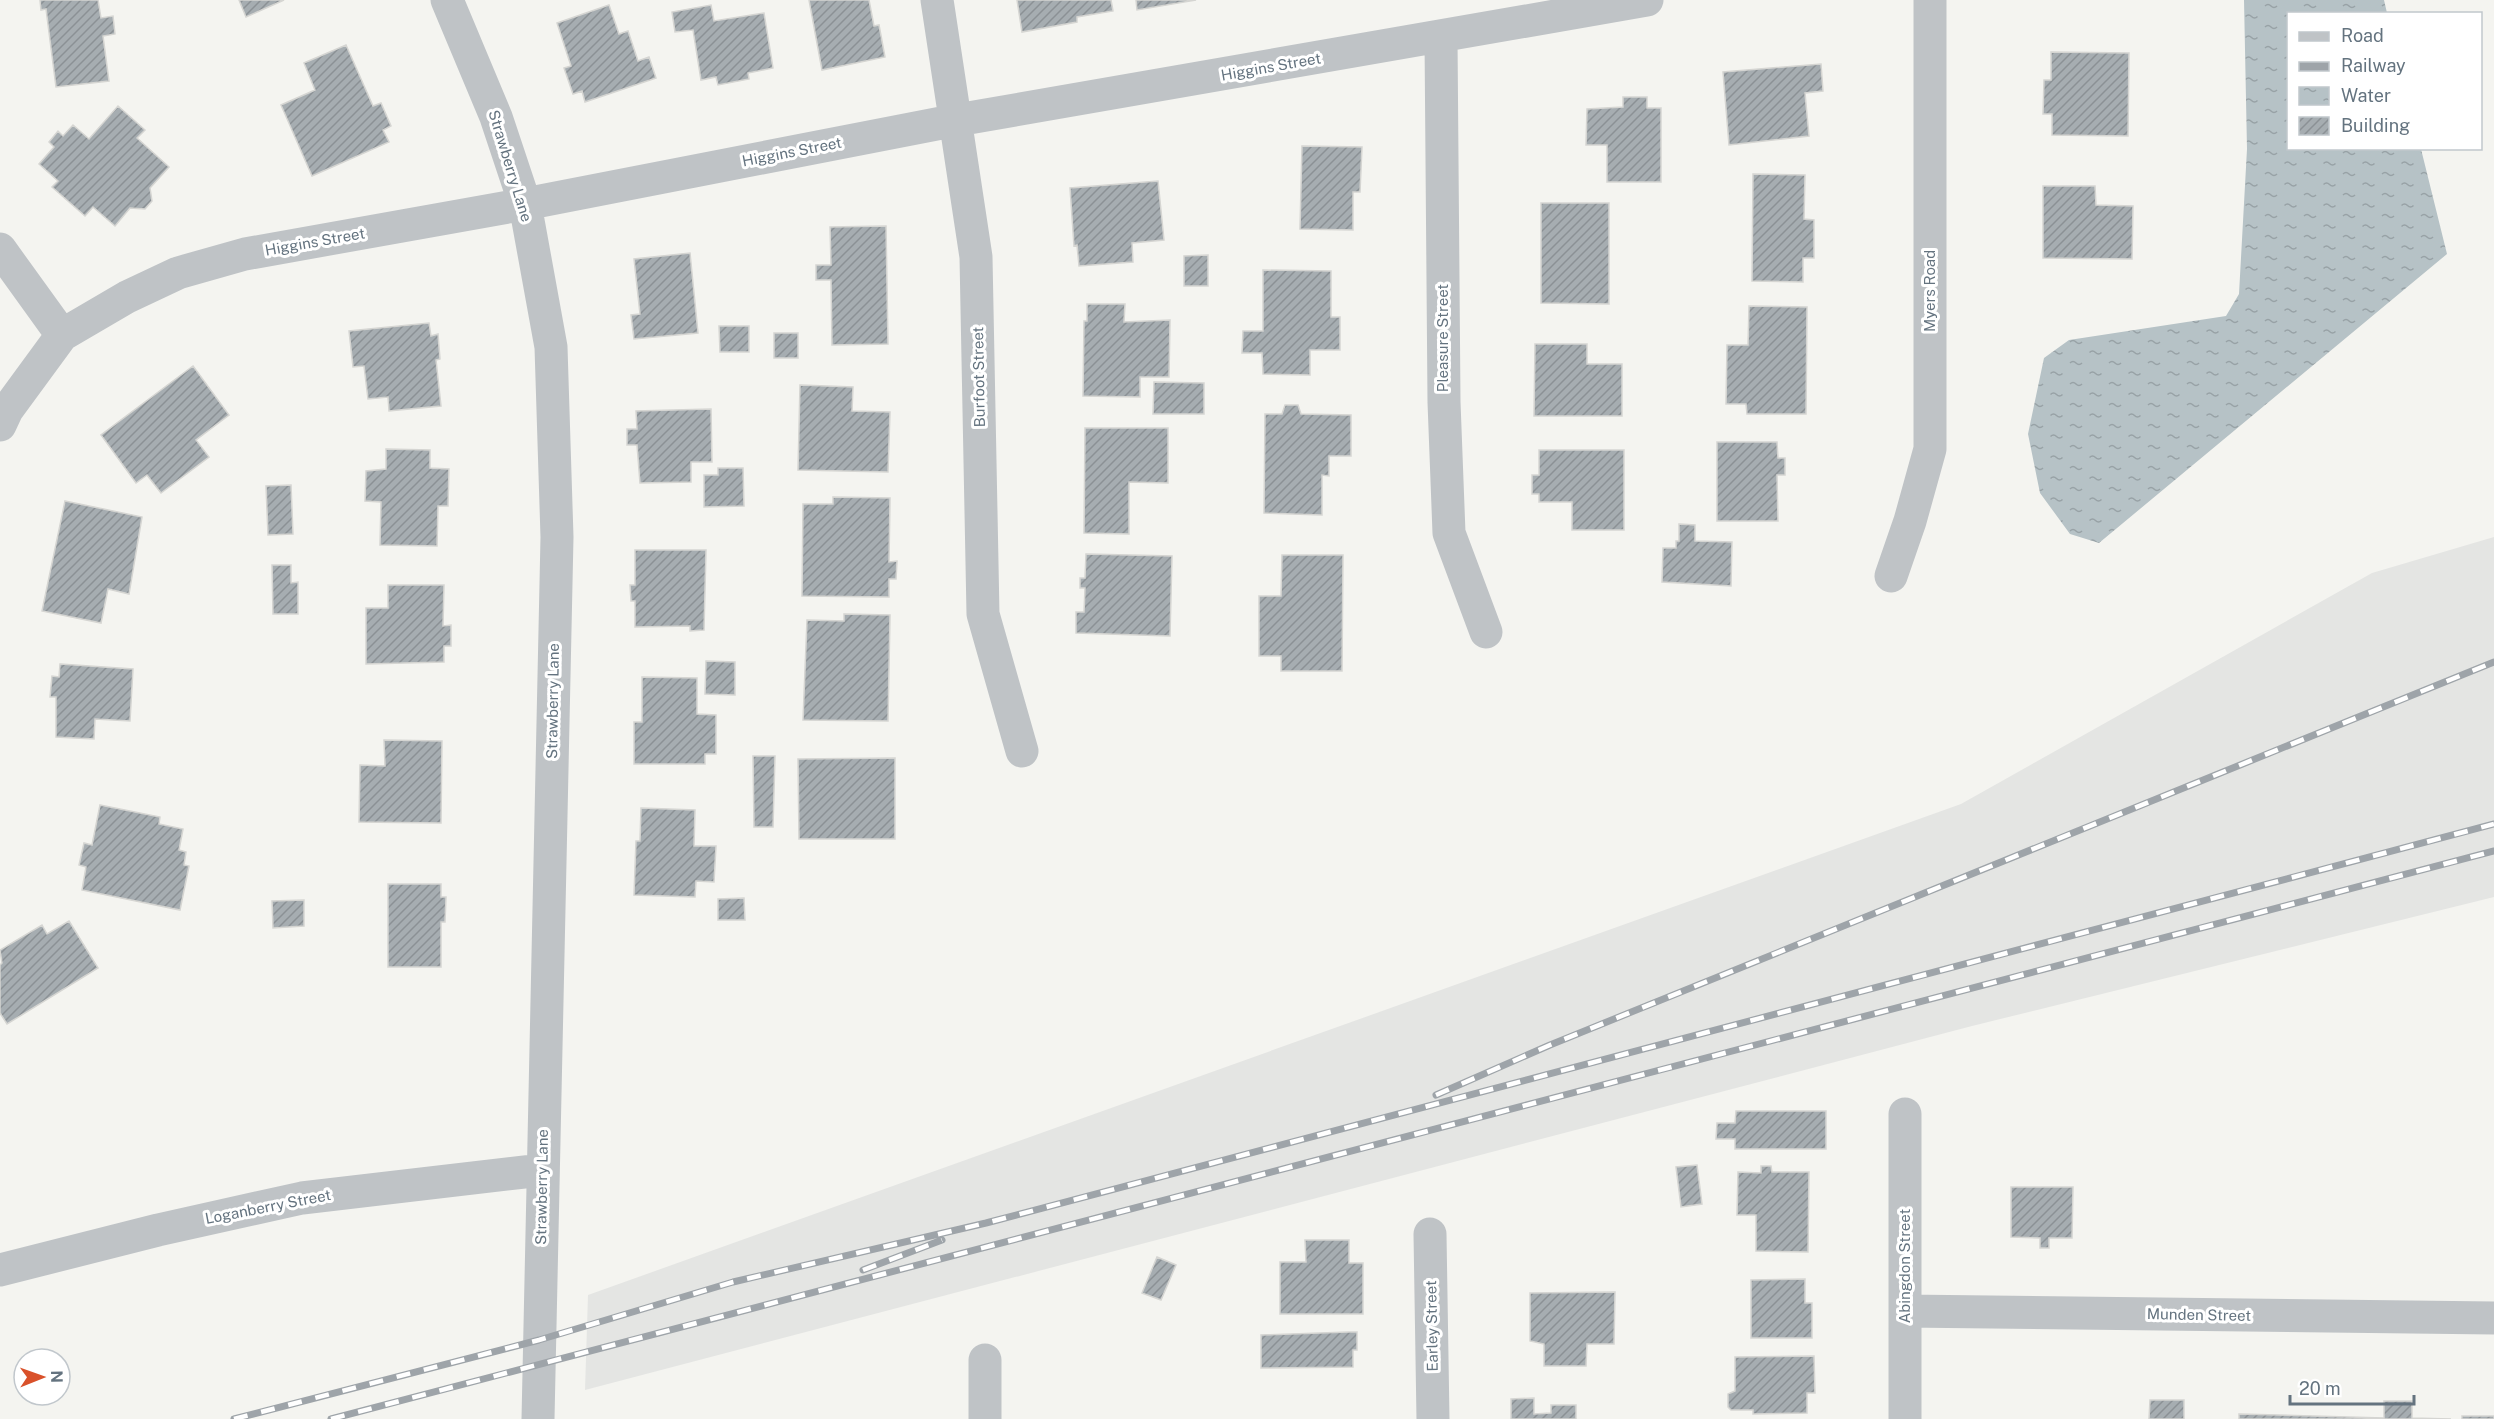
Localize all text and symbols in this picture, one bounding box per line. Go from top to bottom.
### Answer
legend [2287,12,2482,150]
text: Road [2341,25,2384,46]
street label: Higgins Street [1220,49,1322,84]
text: Railway [2341,55,2406,76]
text: Water [2341,85,2391,106]
street label: Strawberry Lane [485,108,536,224]
text: Building [2341,115,2410,136]
street label: Higgins Street [741,133,843,169]
street label: Higgins Street [264,224,366,259]
street label: Myers Road [1921,250,1938,332]
street label: Pleasure Street [1434,284,1451,392]
street label: Burfoot Street [969,326,988,427]
street label: Strawberry Lane [543,643,562,759]
street label: Strawberry Lane [532,1129,551,1245]
street label: Loganberry Street [204,1186,332,1227]
street label: Abingdon Street [1896,1208,1913,1323]
street label: Earley Street [1422,1280,1441,1372]
street label: Munden Street [2147,1305,2251,1324]
north arrow [12,1347,72,1407]
scale bar [2290,1368,2414,1406]
text: N [47,1370,66,1383]
text: 20 m [2299,1378,2341,1399]

